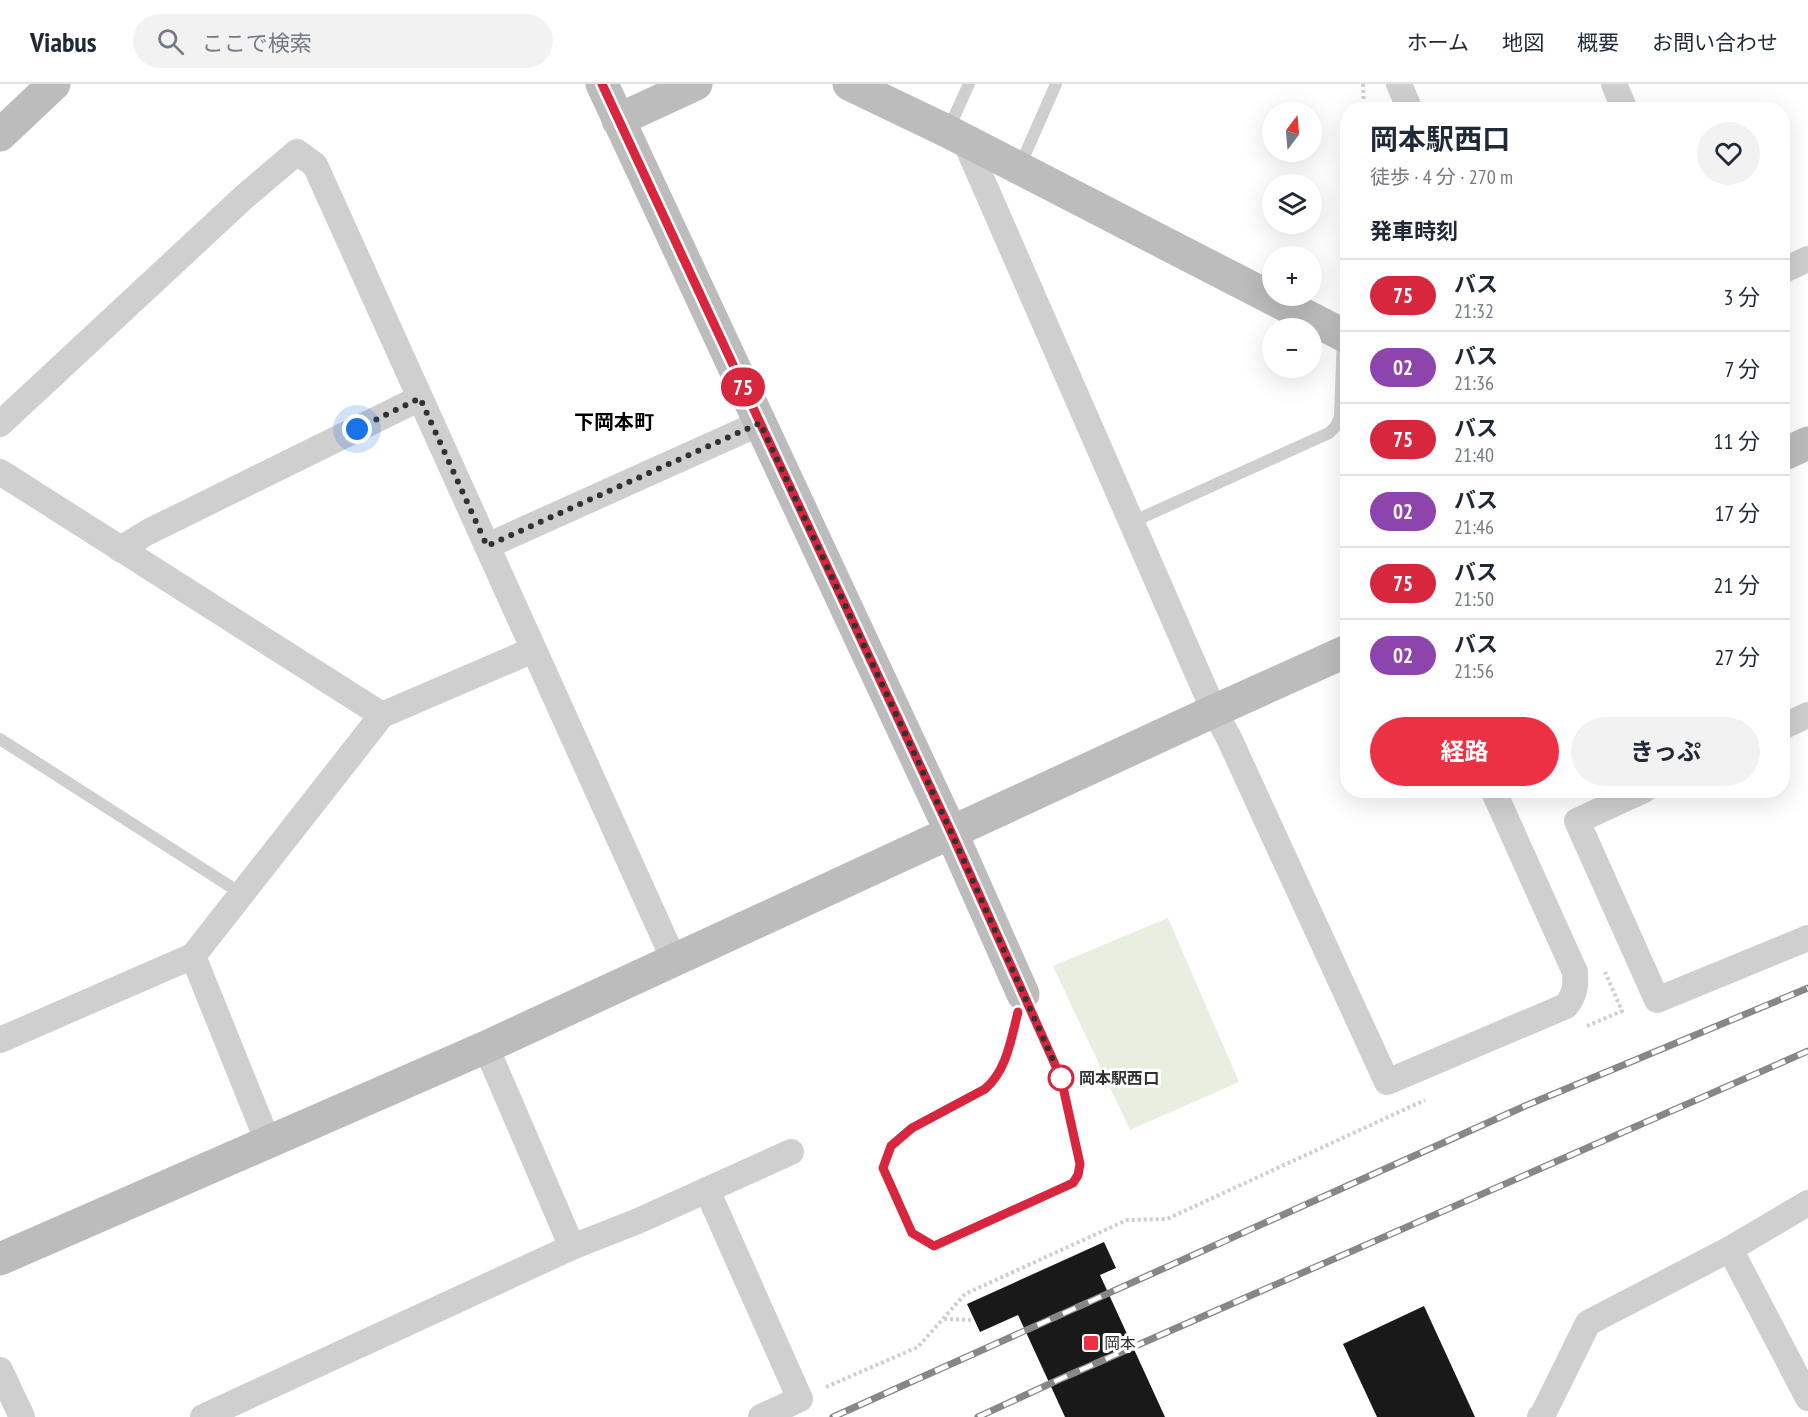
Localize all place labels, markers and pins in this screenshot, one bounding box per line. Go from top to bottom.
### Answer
marker: 岡本駅西口 [1048,1065,1074,1091]
place label: 岡本駅西口 [1079,1068,1159,1088]
place label: 岡本 [1104,1333,1136,1353]
marker: 岡本 [1082,1334,1100,1352]

